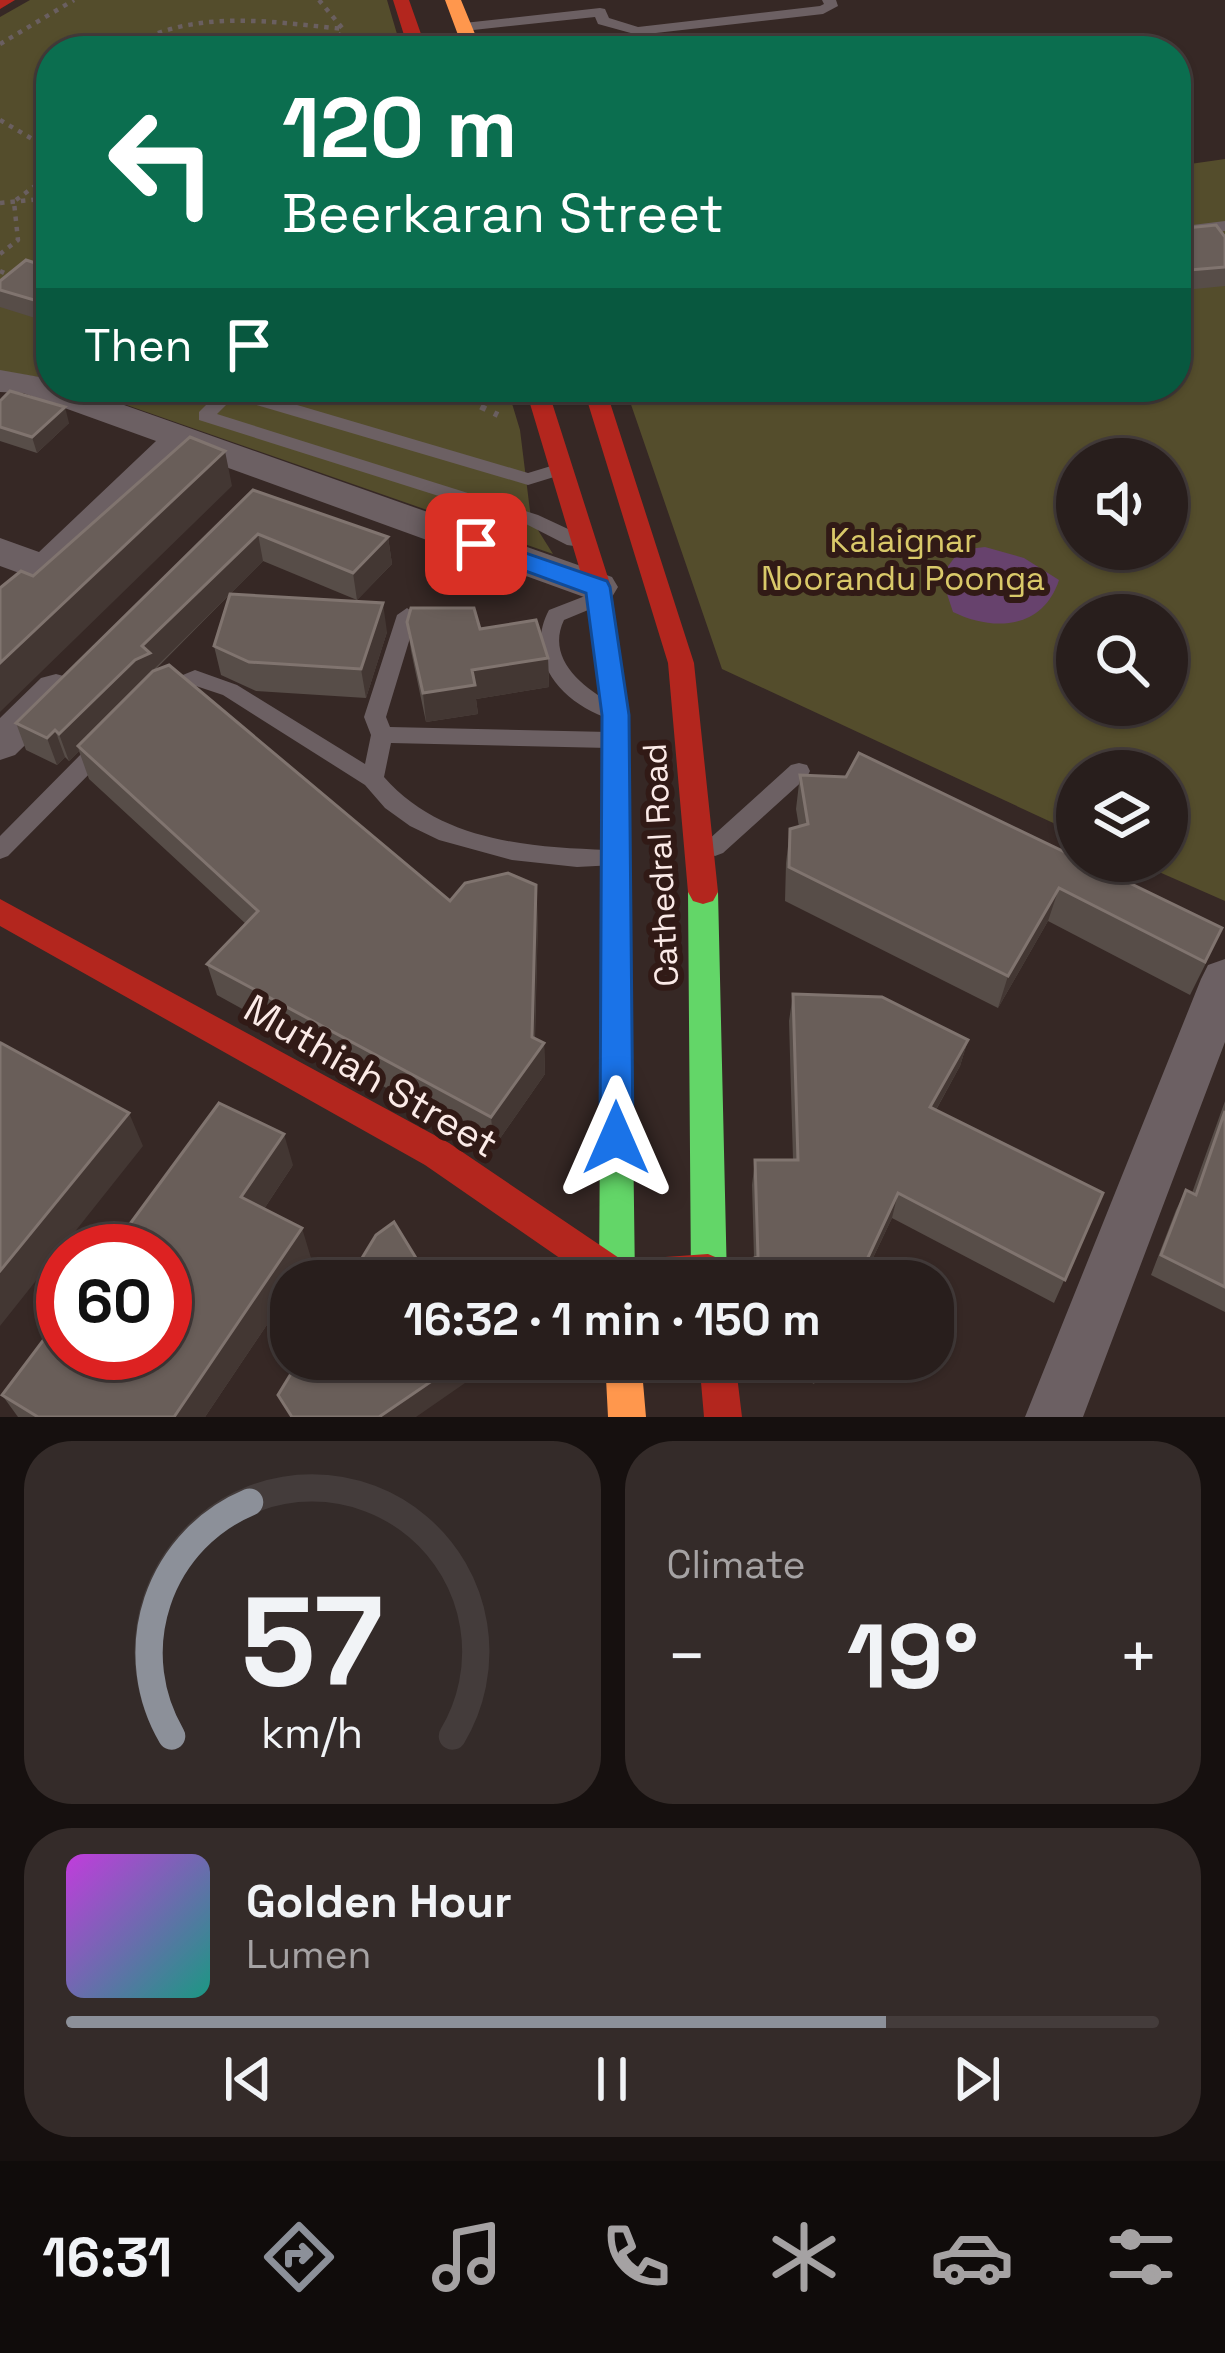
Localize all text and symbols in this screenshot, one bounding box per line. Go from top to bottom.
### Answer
text: 120 m [282,74,517,182]
icon: left [84,84,240,240]
text: Beerkaran Street [282,179,724,248]
icon: arrive [216,312,282,378]
text: Then [84,317,192,374]
map controls [1056,438,1188,882]
button: sound [1056,438,1188,570]
pin [425,493,527,595]
icon: arrive [443,511,509,577]
park label: Kalaignar Noorandu Poonga [761,520,1045,600]
button: search [1056,594,1188,726]
street label: Cathedral Road [634,742,688,988]
button: layers [1056,750,1188,882]
street label: Muthiah Street [236,984,506,1168]
position arrow [553,1075,679,1201]
speed limit sign: 60 [36,1224,192,1380]
text: 16:32 · 1 min · 150 m [403,1291,821,1348]
text: Climate [667,1540,806,1589]
text: 57 [241,1562,384,1721]
text: 19° [847,1599,979,1714]
text: − [667,1614,707,1698]
text: + [1118,1614,1159,1698]
text: km/h [261,1705,363,1760]
text: Golden Hour [246,1873,512,1930]
text: Lumen [246,1930,372,1979]
icon: previous [215,2046,281,2112]
icon: pause [579,2046,645,2112]
icon: next [944,2046,1010,2112]
icon: directions [257,2215,341,2299]
icon: music [425,2215,509,2299]
icon: phone [594,2215,678,2299]
icon: climate [762,2215,846,2299]
icon: car [930,2215,1014,2299]
icon: filters [1099,2215,1183,2299]
text: 16:31 [42,2223,172,2292]

